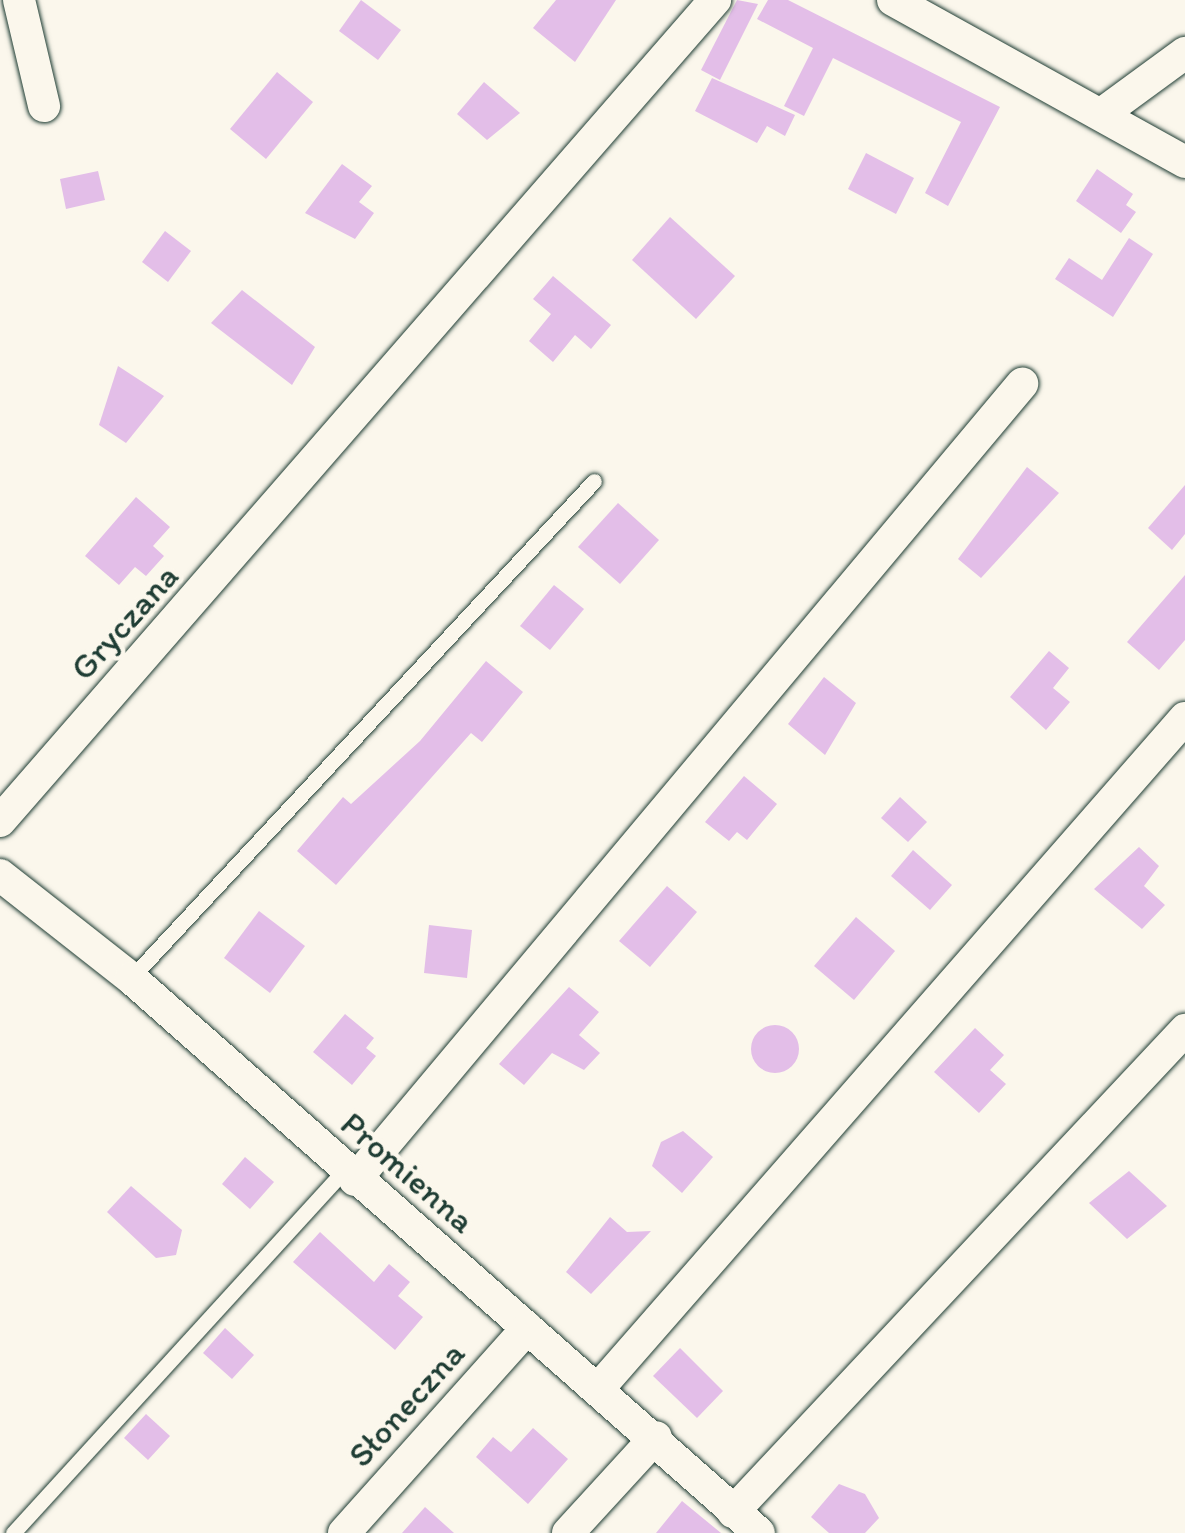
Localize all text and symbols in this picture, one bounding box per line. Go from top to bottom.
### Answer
street label: Gryczana [61,555,187,689]
street label: Promienna [332,1102,484,1242]
street label: Słoneczna [339,1333,473,1475]

